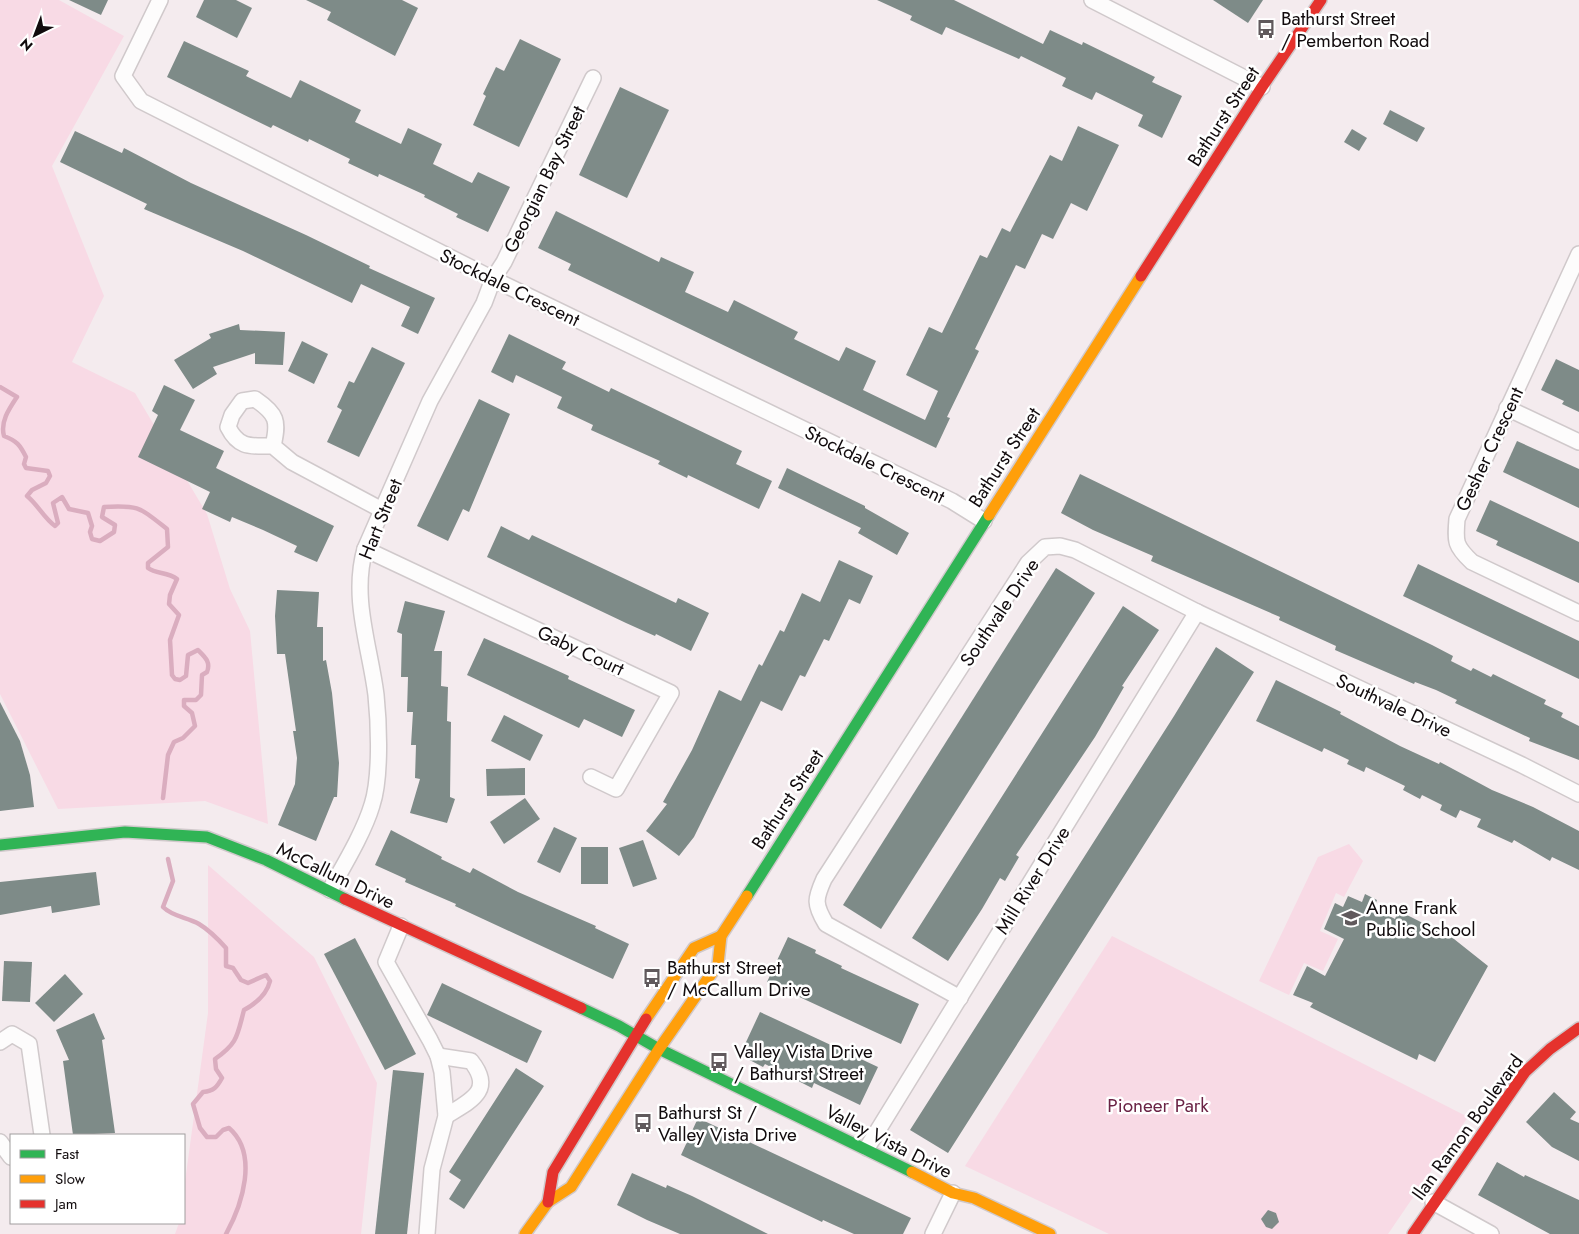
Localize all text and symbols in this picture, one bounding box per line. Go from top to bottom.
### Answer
place label: Bathurst Street / Pemberton Road [1281,5,1430,54]
north arrow [10,10,60,60]
bus stop icon: Bathurst Street / Pemberton Road [1255,18,1277,40]
text: N [15,34,37,56]
street label: Bathurst Street [1181,61,1266,171]
street label: Georgian Bay Street [497,101,592,257]
street label: Stockdale Crescent [435,242,585,333]
street label: Gesher Crescent [1449,382,1530,516]
street label: Bathurst Street [962,402,1047,512]
street label: Stockdale Crescent [800,419,950,510]
street label: Hart Street [352,474,409,564]
street label: Southvale Drive [953,553,1046,672]
street label: Gaby Court [533,619,629,683]
street label: Southvale Drive [1332,667,1456,744]
street label: Bathurst Street [745,744,830,854]
street label: Mill River Drive [988,821,1076,939]
street label: McCallum Drive [272,835,399,916]
place label: Anne Frank Public School [1366,894,1476,943]
school or university icon: Anne Frank Public School [1340,907,1362,929]
place label: Bathurst Street / McCallum Drive [667,954,811,1003]
bus stop icon: Bathurst Street / McCallum Drive [641,967,663,989]
place label: Valley Vista Drive / Bathurst Street [734,1038,873,1087]
street label: Ilan Ramon Boulevard [1405,1049,1530,1206]
bus stop icon: Valley Vista Drive / Bathurst Street [708,1051,730,1073]
park label: Pioneer Park [1107,1092,1209,1119]
street label: Valley Vista Drive [821,1098,957,1185]
place label: Bathurst St / Valley Vista Drive [658,1099,797,1148]
bus stop icon: Bathurst St / Valley Vista Drive [632,1112,654,1134]
legend [10,1134,185,1224]
text: Fast [55,1143,79,1165]
text: Slow [55,1168,86,1190]
text: Jam [53,1193,78,1215]

